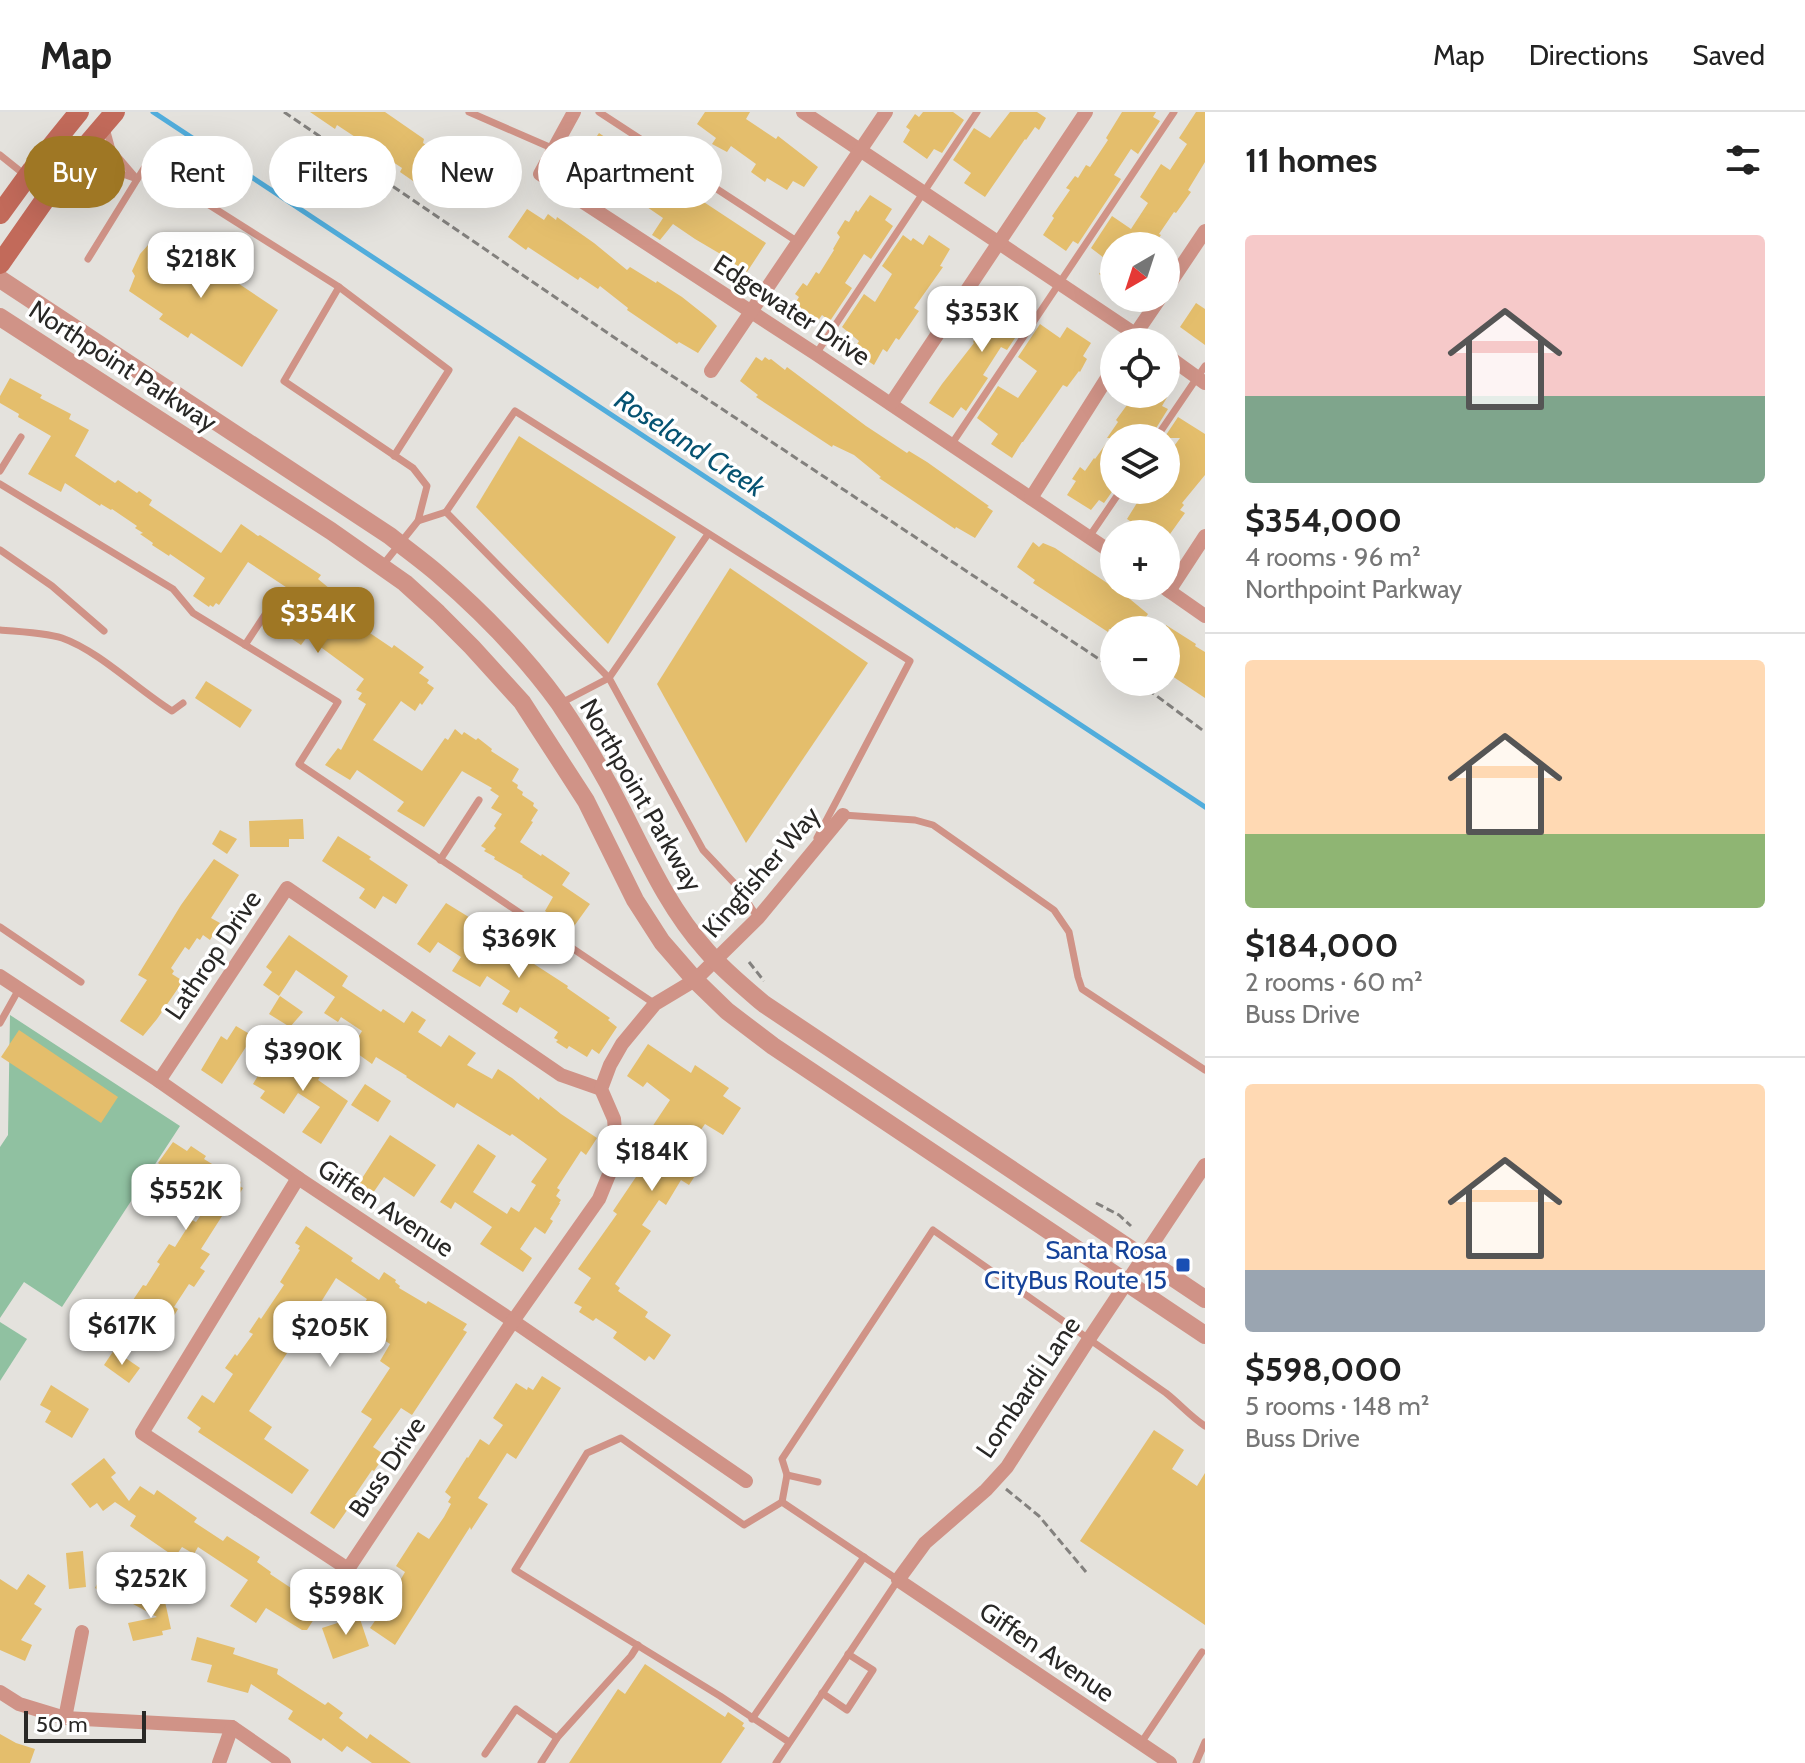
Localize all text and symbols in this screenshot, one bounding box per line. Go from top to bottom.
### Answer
text: Map [40,32,112,79]
text: Map [1433,38,1485,72]
text: Directions [1529,38,1648,72]
text: Saved [1692,38,1765,72]
chip: Buy [24,136,125,208]
chip: Rent [141,136,253,208]
chip: Filters [269,136,396,208]
chip: New [412,136,522,208]
chip: Apartment [538,136,722,208]
icon: filters [1721,138,1765,182]
text: 11 homes [1245,139,1377,181]
pin: $218K [145,232,257,300]
north arrow [1100,232,1180,312]
map controls [1100,232,1180,696]
text: $218K [166,242,236,274]
street label: Edgewater Drive [708,248,876,372]
pin: $353K [926,286,1038,354]
icon: home [1433,287,1577,431]
street label: Northpoint Parkway [23,293,223,439]
text: $353K [945,296,1019,328]
button: locate [1100,328,1180,408]
water label: Roseland Creek [609,382,772,505]
button: layers [1100,424,1180,504]
text: $354,000 [1245,499,1402,541]
button: + [1100,520,1180,600]
text: 4 rooms · 96 m² [1245,541,1421,573]
text: Northpoint Parkway [1245,573,1462,605]
pin: $354K [262,587,374,655]
text: $354K [280,597,356,629]
button: − [1100,616,1180,696]
street label: Northpoint Parkway [573,693,709,897]
icon: home [1433,712,1577,856]
street label: Kingfisher Way [695,800,827,944]
street label: Lathrop Drive [158,884,268,1026]
pin: $369K [463,912,575,980]
text: $369K [482,922,556,954]
text: $184,000 [1245,924,1399,966]
text: 2 rooms · 60 m² [1245,966,1423,998]
text: Buss Drive [1245,998,1360,1030]
pin: $390K [247,1025,359,1093]
text: $390K [264,1035,342,1067]
pin: $184K [596,1125,708,1193]
text: $184K [616,1135,688,1167]
icon: home [1433,1136,1577,1280]
street label: Giffen Avenue [312,1152,460,1264]
pin: $552K [130,1164,242,1232]
text: $552K [149,1174,223,1206]
place label: Santa Rosa CityBus Route 15 [984,1234,1168,1296]
marker: Santa Rosa CityBus Route 15 [1174,1256,1192,1274]
pin: $617K [66,1299,178,1367]
pin: $205K [274,1301,386,1369]
text: $617K [88,1309,156,1341]
street label: Lombardi Lane [969,1310,1087,1464]
text: $205K [291,1311,369,1343]
text: $598,000 [1245,1348,1402,1390]
text: 5 rooms · 148 m² [1245,1390,1429,1422]
street label: Buss Drive [342,1410,432,1524]
text: Buss Drive [1245,1422,1360,1454]
pin: $252K [95,1552,207,1620]
text: $252K [115,1562,187,1594]
pin: $598K [290,1569,402,1637]
text: $598K [308,1579,384,1611]
street label: Giffen Avenue [973,1595,1121,1709]
scale bar [24,1707,146,1743]
text: 50 m [36,1711,88,1738]

